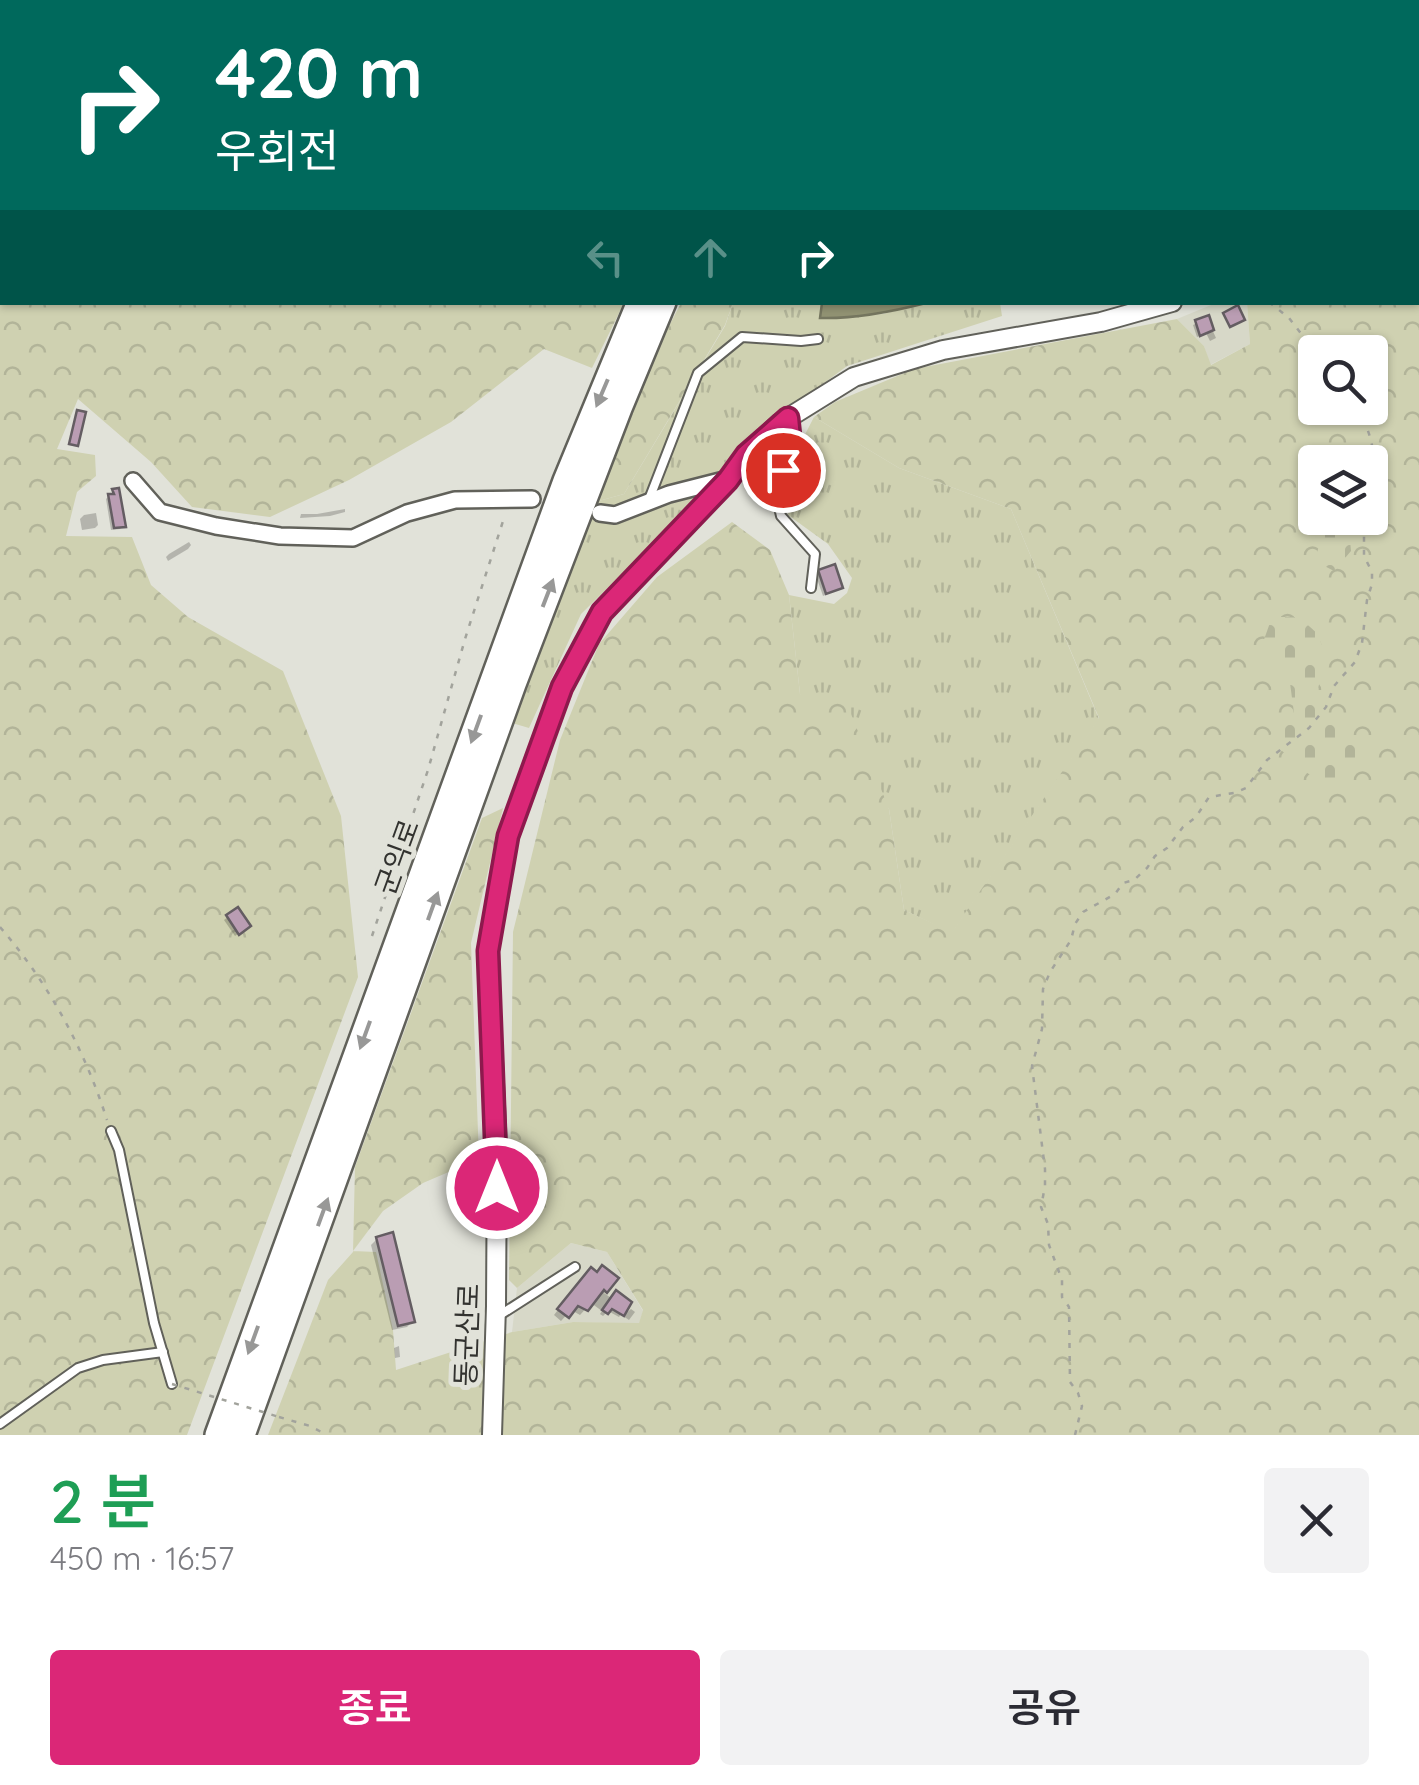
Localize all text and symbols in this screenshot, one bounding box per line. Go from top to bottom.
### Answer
text: 420 m [215,28,423,116]
icon: right [50,40,180,170]
text: 우회전 [215,122,339,178]
icon: left [578,230,633,285]
icon: ahead [683,230,738,285]
icon: right [788,230,843,285]
map controls [1298,335,1388,535]
button: search [1298,335,1388,425]
one-way arrow [594,378,610,408]
pin [741,428,826,513]
icon: arrive [756,443,811,498]
button: layers [1298,445,1388,535]
one-way arrow [541,578,556,608]
one-way arrow [468,715,483,745]
street label: 군익로 [367,815,426,899]
one-way arrow [426,890,441,920]
one-way arrow [357,1020,372,1050]
position arrow [445,1136,549,1240]
one-way arrow [316,1196,331,1226]
street label: 동군산로 [447,1283,486,1387]
one-way arrow [245,1325,260,1355]
text: 2 분 [50,1463,156,1538]
button: close [1264,1468,1369,1573]
text: 450 m · 16:57 [50,1538,234,1578]
button: 종료 [50,1650,700,1765]
button: 공유 [720,1650,1369,1765]

